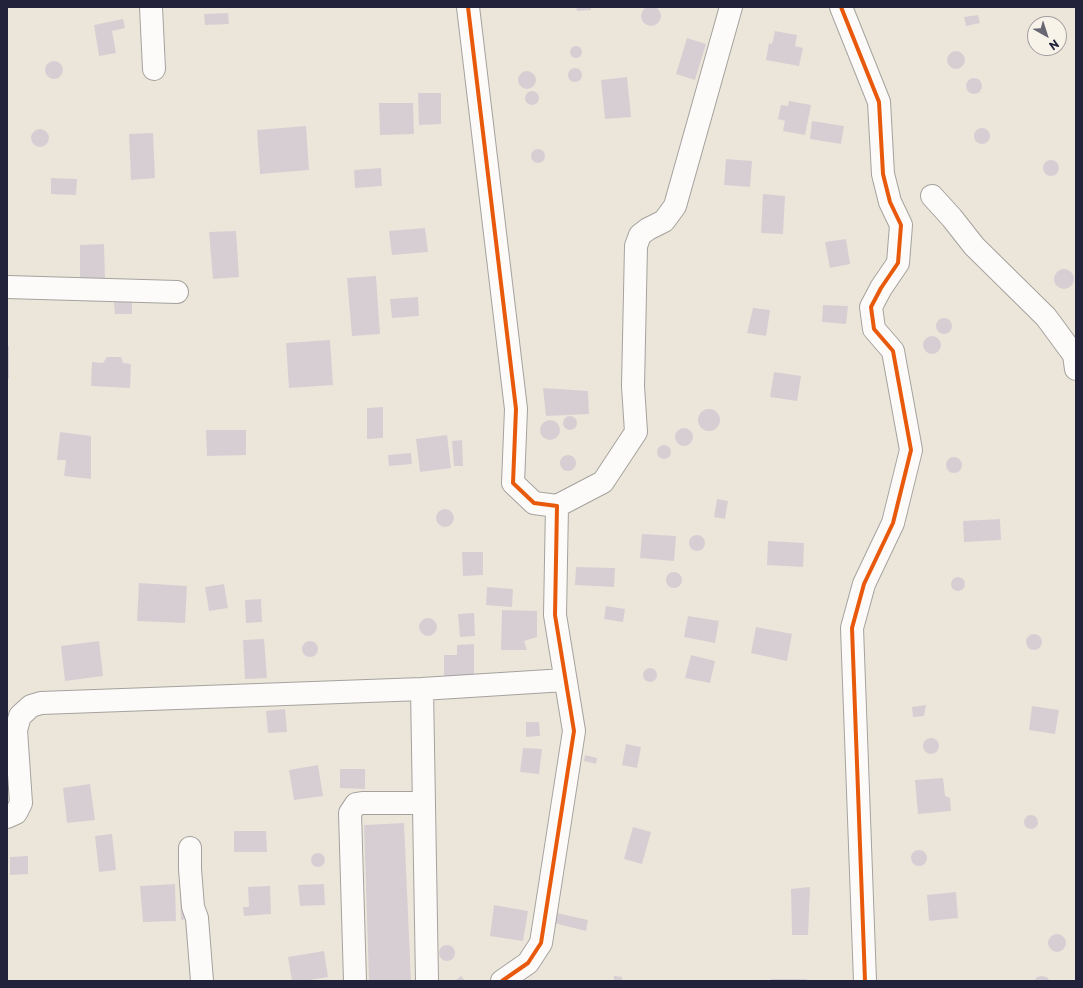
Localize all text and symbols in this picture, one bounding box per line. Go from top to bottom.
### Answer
north arrow [1027,16,1067,56]
text: N [1046,36,1063,54]

